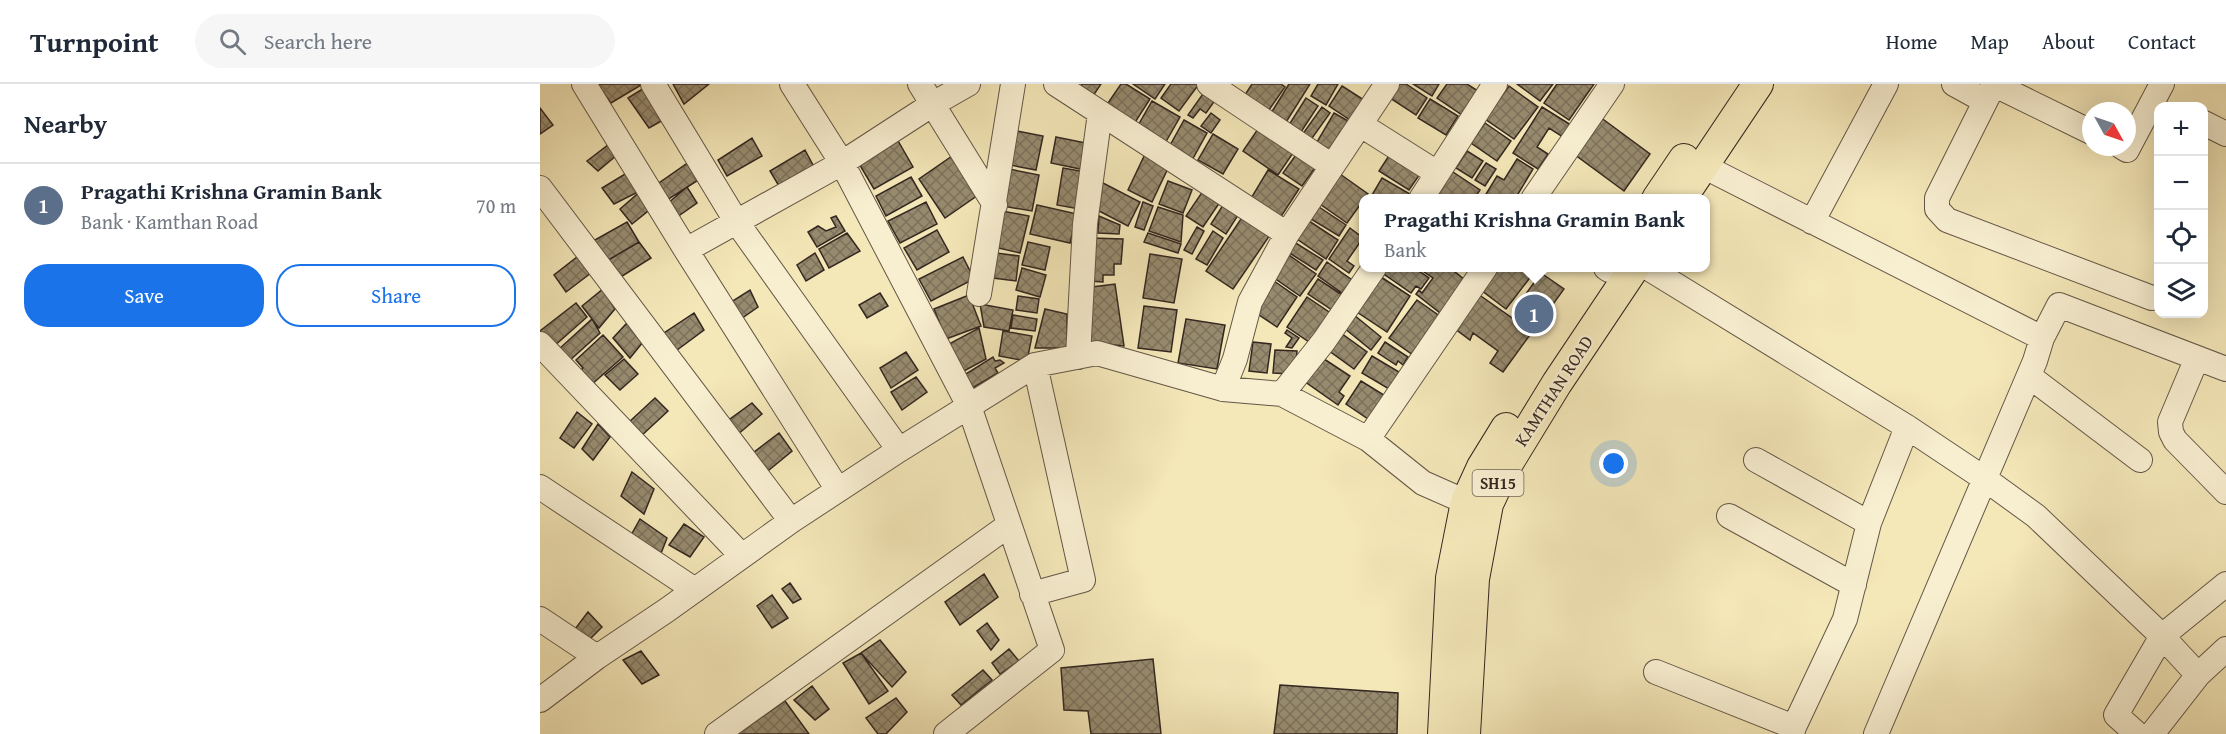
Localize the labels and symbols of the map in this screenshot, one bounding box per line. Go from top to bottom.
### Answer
north arrow [2082,102,2136,156]
pin: 1 [1514,292,1554,336]
street label: KAMTHAN ROAD [1507,330,1600,452]
your location [1599,449,1628,478]
road number: SH15 [1472,470,1524,496]

